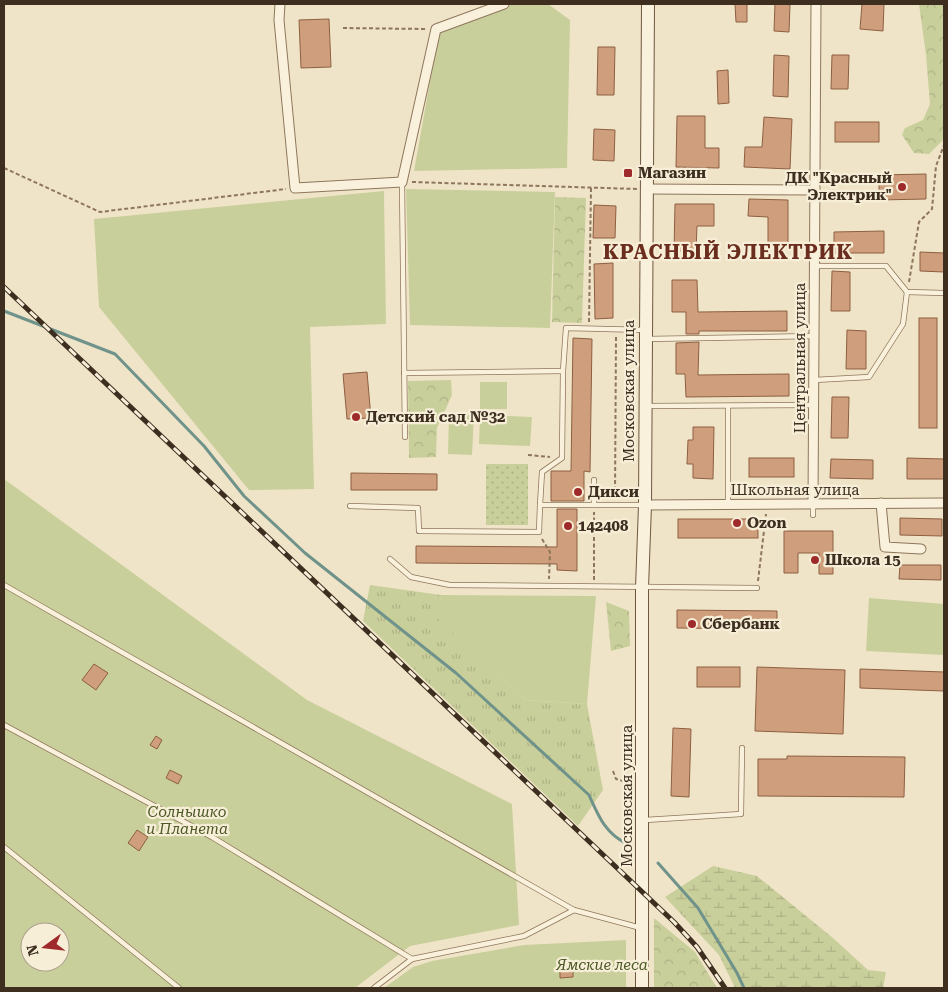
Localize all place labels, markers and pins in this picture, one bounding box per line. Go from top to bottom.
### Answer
place label: Магазин [638,164,706,182]
marker: Магазин [622,167,634,179]
place label: ДК "Красный Электрик" [785,169,892,204]
marker: ДК "Красный Электрик" [896,181,908,193]
place label: Детский сад №32 [366,408,505,426]
marker: Детский сад №32 [350,411,362,423]
place label: Дикси [588,483,639,501]
marker: Дикси [572,486,584,498]
place label: Ozon [747,514,787,532]
place label: 142408 [578,517,629,535]
marker: Ozon [731,517,743,529]
marker: 142408 [562,520,574,532]
place label: Школа 15 [825,551,901,569]
marker: Школа 15 [809,554,821,566]
place label: Сбербанк [702,615,781,633]
marker: Сбербанк [686,618,698,630]

